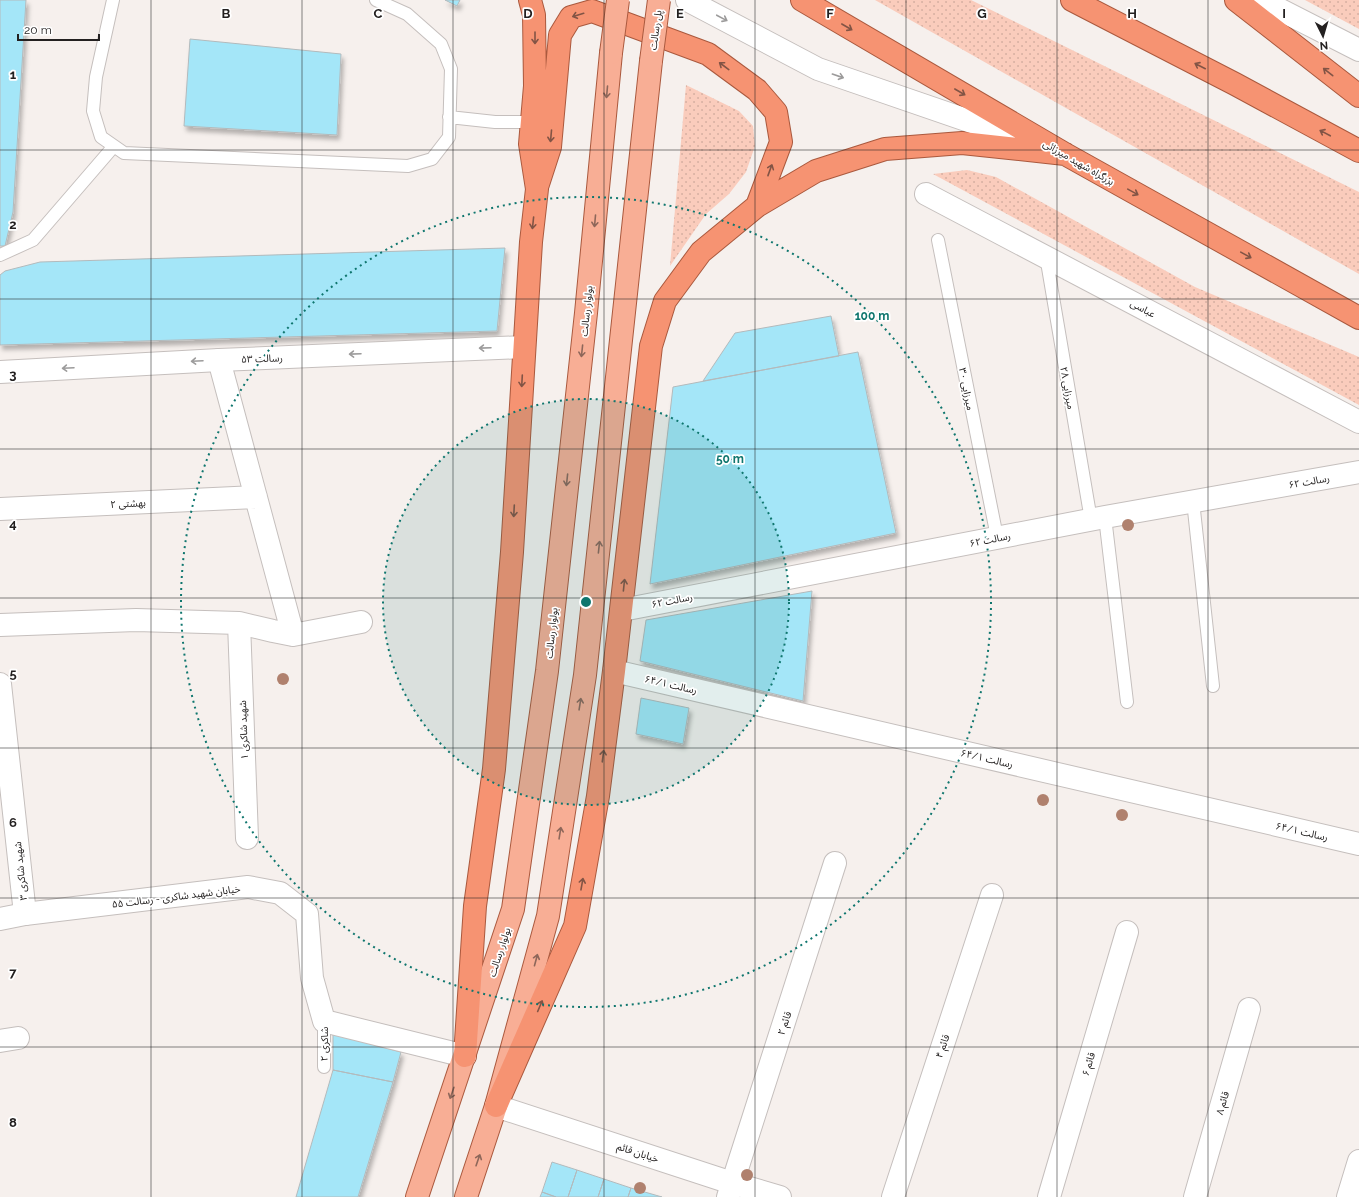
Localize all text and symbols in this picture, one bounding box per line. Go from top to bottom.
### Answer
text: B [222,6,231,21]
text: C [374,6,383,21]
text: D [523,6,533,21]
text: E [676,6,684,21]
text: F [826,6,834,21]
text: G [977,6,987,21]
text: H [1127,6,1137,21]
text: I [1282,6,1286,21]
street label: پل رسالت [647,9,665,51]
one-way arrow [572,12,585,19]
one-way arrow [715,15,727,22]
scale bar [18,16,99,42]
north arrow [1303,16,1343,56]
text: 20 m [24,23,52,37]
one-way arrow [841,23,853,31]
one-way arrow [531,31,539,44]
text: N [1319,39,1329,52]
one-way arrow [719,62,730,70]
one-way arrow [1194,62,1206,70]
text: 1 [10,67,17,82]
one-way arrow [1323,68,1334,76]
one-way arrow [832,72,844,80]
one-way arrow [604,85,611,98]
one-way arrow [953,89,965,97]
one-way arrow [1319,128,1331,136]
one-way arrow [548,129,555,142]
street label: بزرگراه شهید میرزائی [1041,138,1116,188]
one-way arrow [767,164,775,176]
one-way arrow [1127,189,1139,197]
one-way arrow [591,215,599,228]
one-way arrow [529,216,537,229]
text: 2 [9,217,17,232]
one-way arrow [1240,252,1252,260]
street label: بولوار رسالت [578,285,596,337]
street label: عباسی [1128,297,1157,320]
text: 100 m [855,309,889,323]
one-way arrow [578,344,586,357]
one-way arrow [479,345,492,352]
one-way arrow [349,350,362,358]
street label: رسالت ۵۳ [241,352,283,366]
one-way arrow [191,357,204,365]
one-way arrow [61,365,74,372]
street label: میرزایی ۲۸ [1057,366,1077,410]
text: 3 [9,367,17,382]
street label: میرزایی ۳۰ [956,367,976,411]
one-way arrow [518,374,526,387]
text: 50 m [716,452,744,466]
street label: رسالت ۶۲ [1288,472,1331,492]
one-way arrow [564,473,571,486]
street label: بهشتی ۲ [110,497,146,510]
one-way arrow [511,504,518,517]
text: 4 [9,516,17,531]
street label: رسالت ۶۲ [969,530,1012,550]
one-way arrow [595,541,602,554]
one-way arrow [621,579,628,592]
street label: رسالت ۶۲ [651,591,694,611]
centre of rings [579,595,593,609]
street label: بولوار رسالت [543,607,561,659]
text: 5 [9,666,17,681]
street label: رسالت ۶۴/۱ [643,673,698,697]
one-way arrow [576,698,584,711]
street label: شهید شاکری ۱ [237,700,251,760]
street label: رسالت ۶۴/۱ [959,747,1014,771]
one-way arrow [599,750,607,763]
text: 6 [9,815,17,830]
street label: رسالت ۶۴/۱ [1274,820,1329,844]
one-way arrow [556,827,564,840]
street label: شهید شاکری ۳ [12,841,30,901]
one-way arrow [578,878,586,891]
street label: خیابان شهید شاکری - رسالت ۵۵ [111,883,241,911]
street label: بولوار رسالت [486,926,514,978]
one-way arrow [533,954,540,967]
text: 7 [9,965,17,980]
one-way arrow [537,1000,544,1012]
street label: قائم ۲ [776,1010,795,1037]
street label: شاکری ۲ [319,1026,331,1061]
street label: قائم ۴ [934,1033,953,1060]
street label: قائم ۶ [1080,1051,1099,1078]
one-way arrow [448,1087,455,1100]
street label: قائم ۸ [1214,1090,1233,1117]
text: 8 [9,1115,17,1130]
street label: خیابان قائم [615,1141,660,1166]
one-way arrow [475,1154,482,1167]

